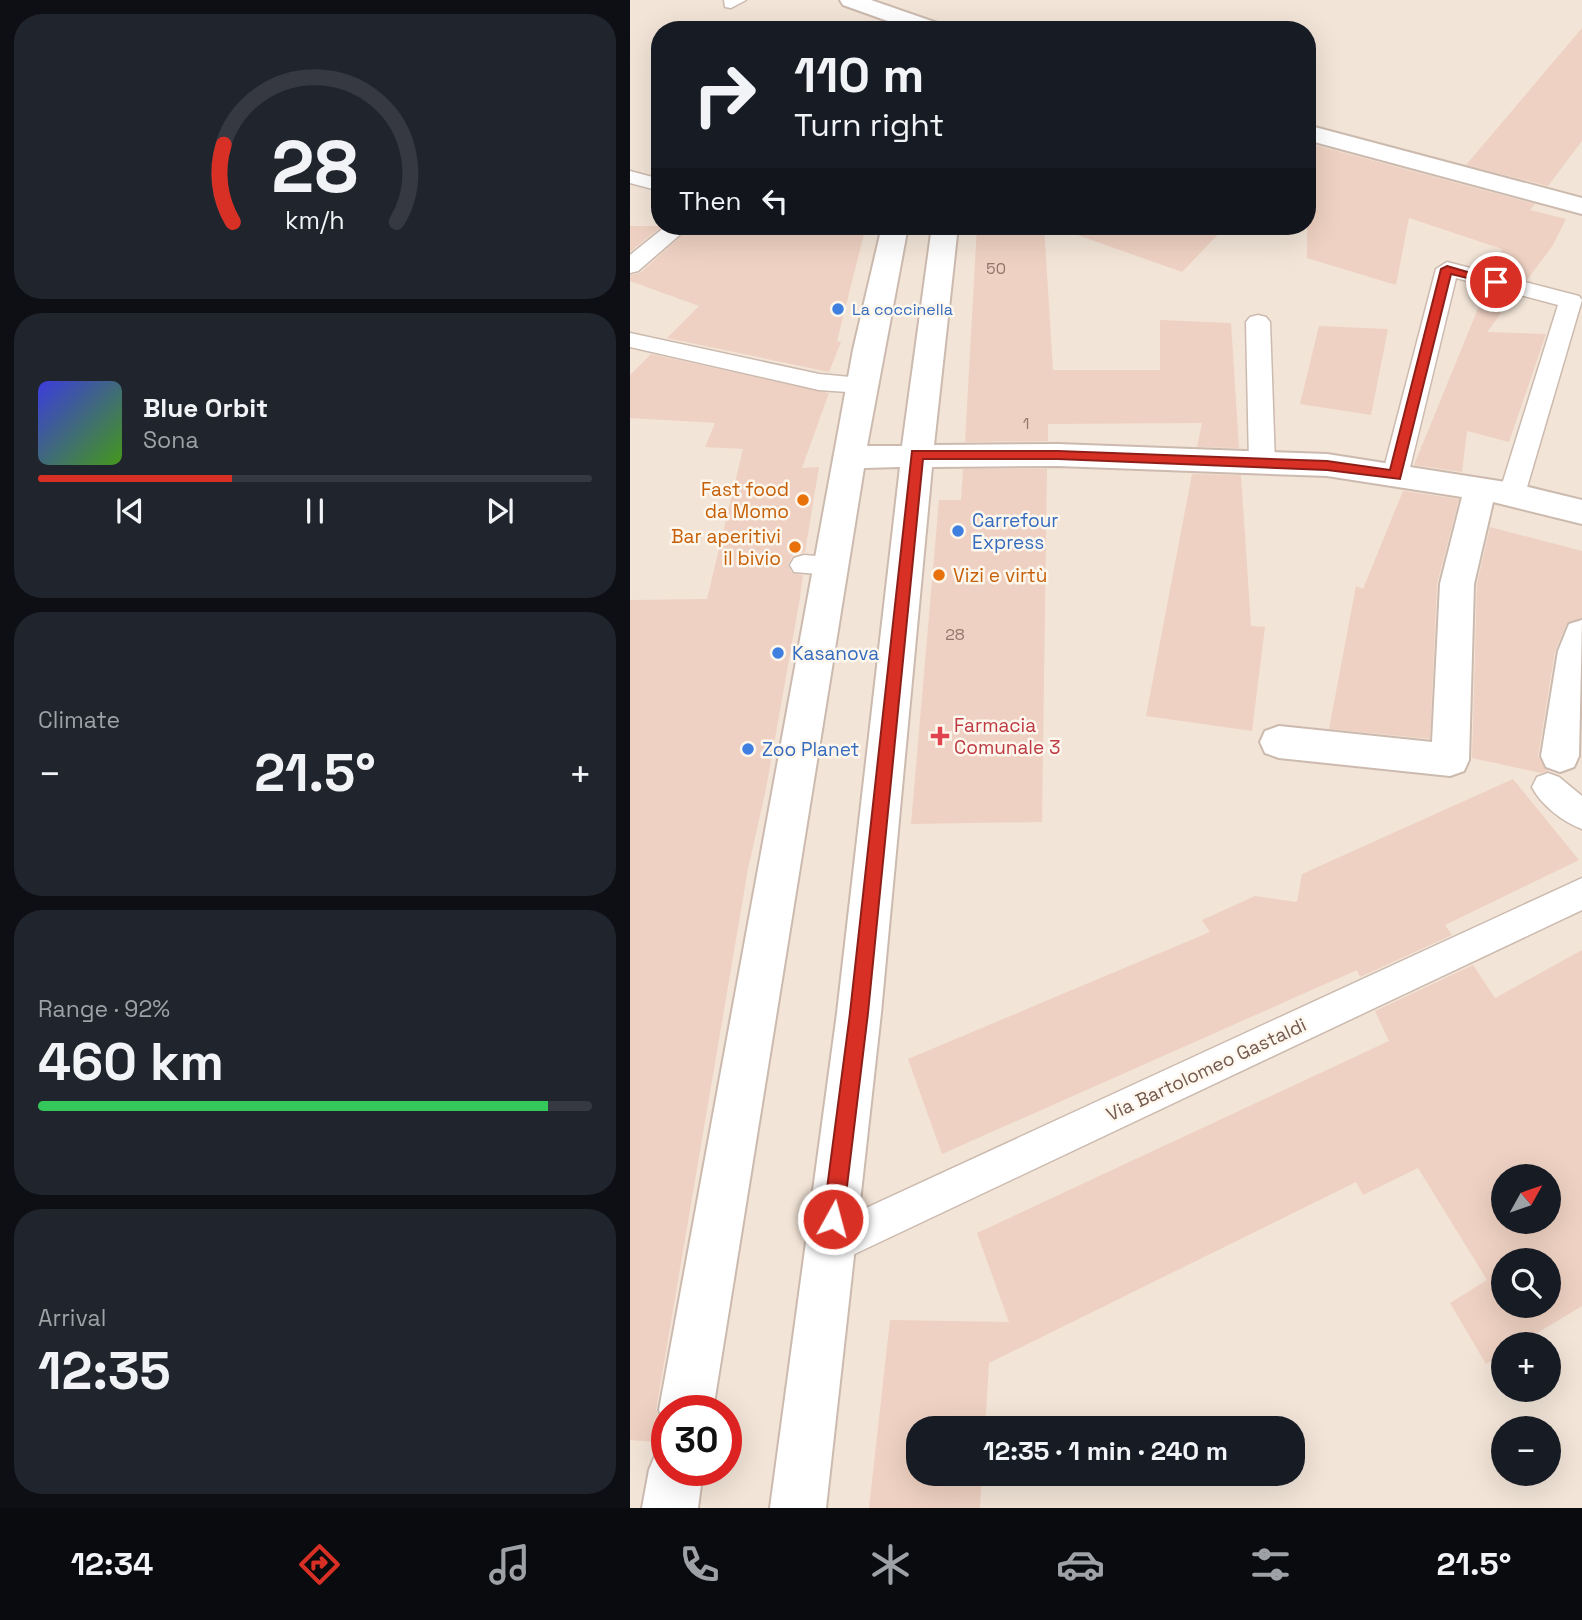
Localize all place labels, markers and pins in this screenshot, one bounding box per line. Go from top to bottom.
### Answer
pin [1466,252,1526,312]
place label: La coccinella [852,299,953,320]
marker: La coccinella [830,301,846,317]
place label: Fast food da Momo [701,477,789,524]
marker: Fast food da Momo [795,492,811,508]
place label: Carrefour Express [972,508,1058,555]
marker: Carrefour Express [950,523,966,539]
place label: Bar aperitivi il bivio [671,524,781,571]
marker: Bar aperitivi il bivio [787,539,803,555]
place label: Vizi e virtù [953,563,1047,588]
marker: Vizi e virtù [931,567,947,583]
place label: Kasanova [792,641,879,666]
marker: Kasanova [770,645,786,661]
place label: Farmacia Comunale 3 [954,713,1061,760]
marker: Farmacia Comunale 3 [932,728,948,744]
place label: Zoo Planet [762,737,859,762]
marker: Zoo Planet [740,741,756,757]

